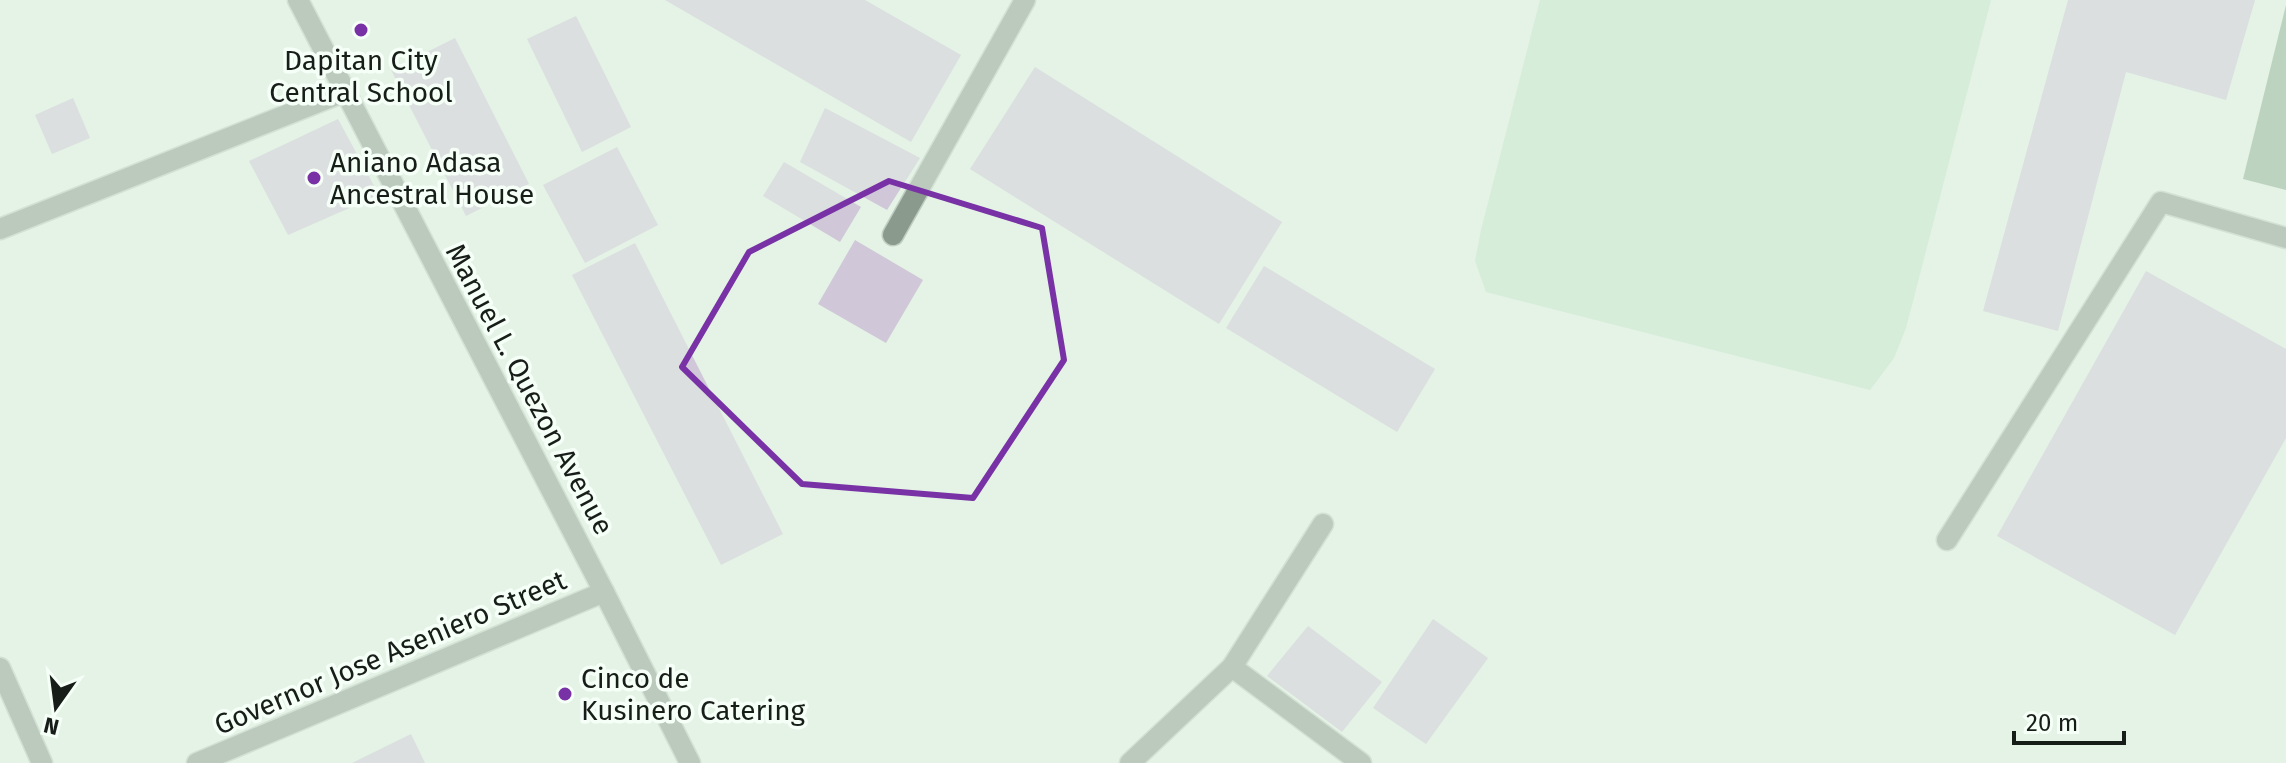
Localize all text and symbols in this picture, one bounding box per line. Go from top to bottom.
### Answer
marker: Dapitan City Central School [352,21,370,39]
place label: Dapitan City Central School [269,44,453,109]
place label: Aniano Adasa Ancestral House [330,146,534,211]
marker: Aniano Adasa Ancestral House [305,169,323,187]
street label: Manuel L. Quezon Avenue [439,238,620,540]
street label: Governor Jose Aseniero Street [209,563,572,742]
place label: Cinco de Kusinero Catering [581,662,806,727]
north arrow [16,667,96,747]
marker: Cinco de Kusinero Catering [556,685,574,703]
scale bar [2014,695,2124,745]
text: 20 m [2026,709,2078,737]
text: N [41,711,62,741]

